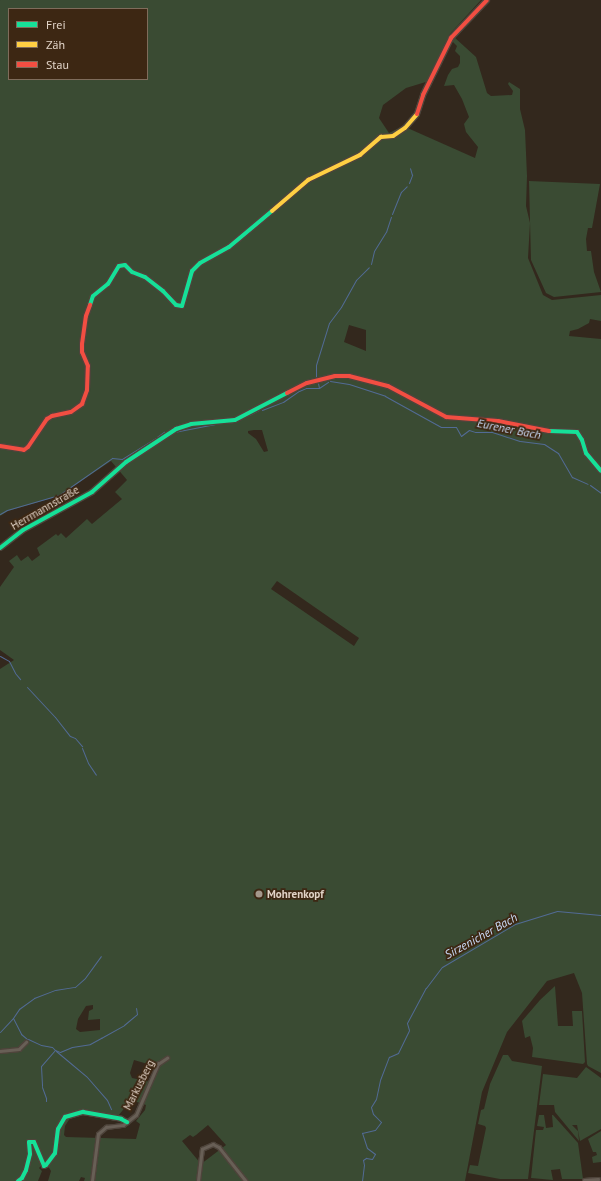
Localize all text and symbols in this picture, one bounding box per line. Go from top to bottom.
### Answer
legend [8,8,148,80]
text: Frei [46,17,66,32]
text: Zäh [46,37,65,52]
text: Stau [46,57,69,72]
water label: Eurener Bach [476,416,542,442]
street label: Herrmannstraße [9,483,81,533]
place label: Mohrenkopf [267,887,324,901]
marker: Mohrenkopf [254,889,264,899]
water label: Sirzenicher Bach [442,910,520,962]
street label: Markusberg [121,1058,157,1112]

